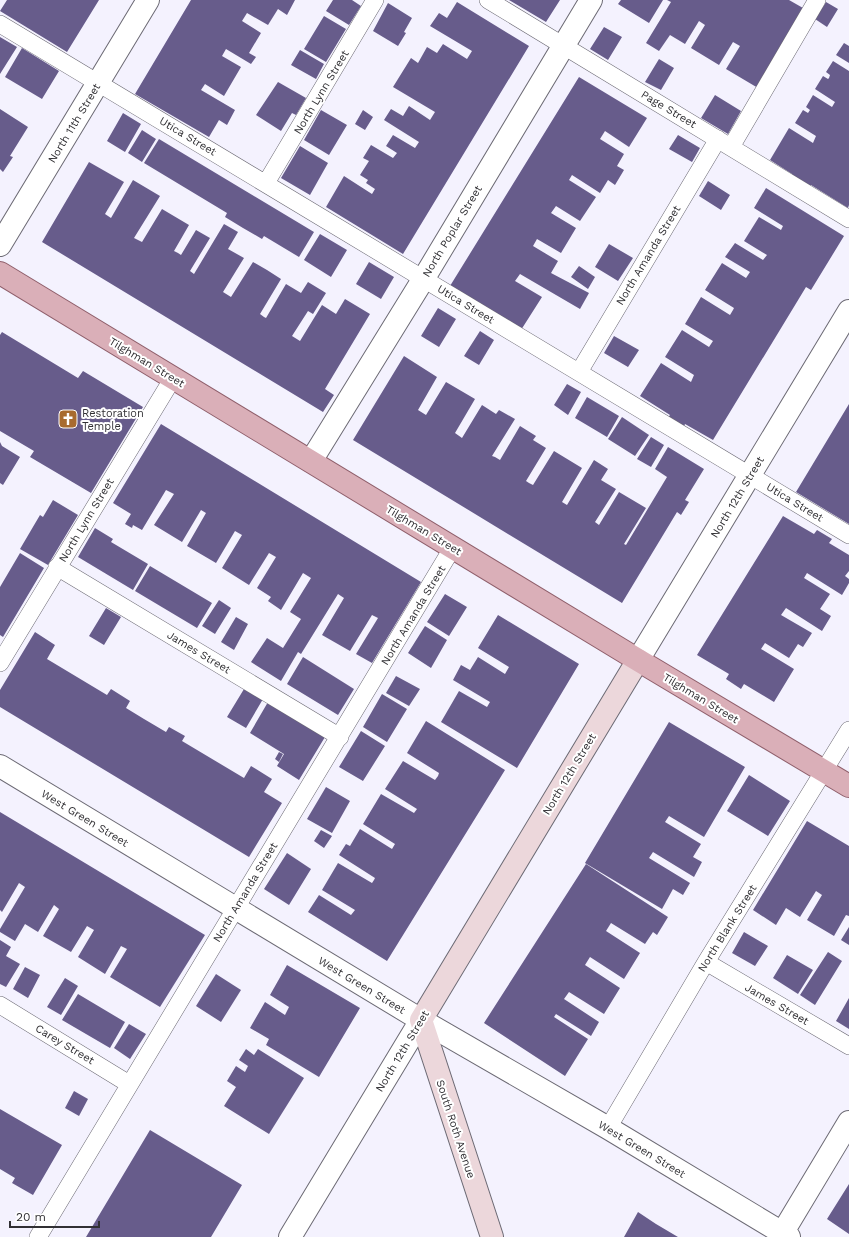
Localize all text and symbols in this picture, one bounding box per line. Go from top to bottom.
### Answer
street label: North Lynn Street [291,48,352,137]
street label: North 11th Street [46,81,104,165]
street label: Page Street [639,88,699,131]
street label: Utica Street [157,114,219,159]
street label: North Poplar Street [420,183,485,279]
street label: North Amanda Street [614,203,684,307]
street label: Utica Street [435,282,497,327]
street label: Tilghman Street [107,335,187,390]
place label: Restoration Temple [82,407,144,433]
church icon: Restoration Temple [57,408,79,430]
street label: North 12th Street [708,454,767,540]
street label: North Lynn Street [56,476,117,565]
street label: Utica Street [764,480,826,525]
street label: Tilghman Street [384,503,464,558]
street label: North Amanda Street [379,563,449,667]
street label: James Street [165,628,233,677]
street label: Tilghman Street [661,671,741,726]
street label: North 12th Street [540,731,599,817]
street label: West Green Street [39,787,131,850]
street label: North Amanda Street [211,840,281,944]
street label: North Blank Street [695,882,760,974]
street label: West Green Street [316,954,408,1017]
street label: James Street [742,981,811,1028]
street label: North 12th Street [373,1008,432,1094]
street label: Carey Street [33,1022,97,1067]
street label: South Roth Avenue [433,1078,478,1180]
street label: West Green Street [596,1118,688,1181]
scale bar [10,1203,99,1229]
text: 20 m [16,1210,46,1224]

